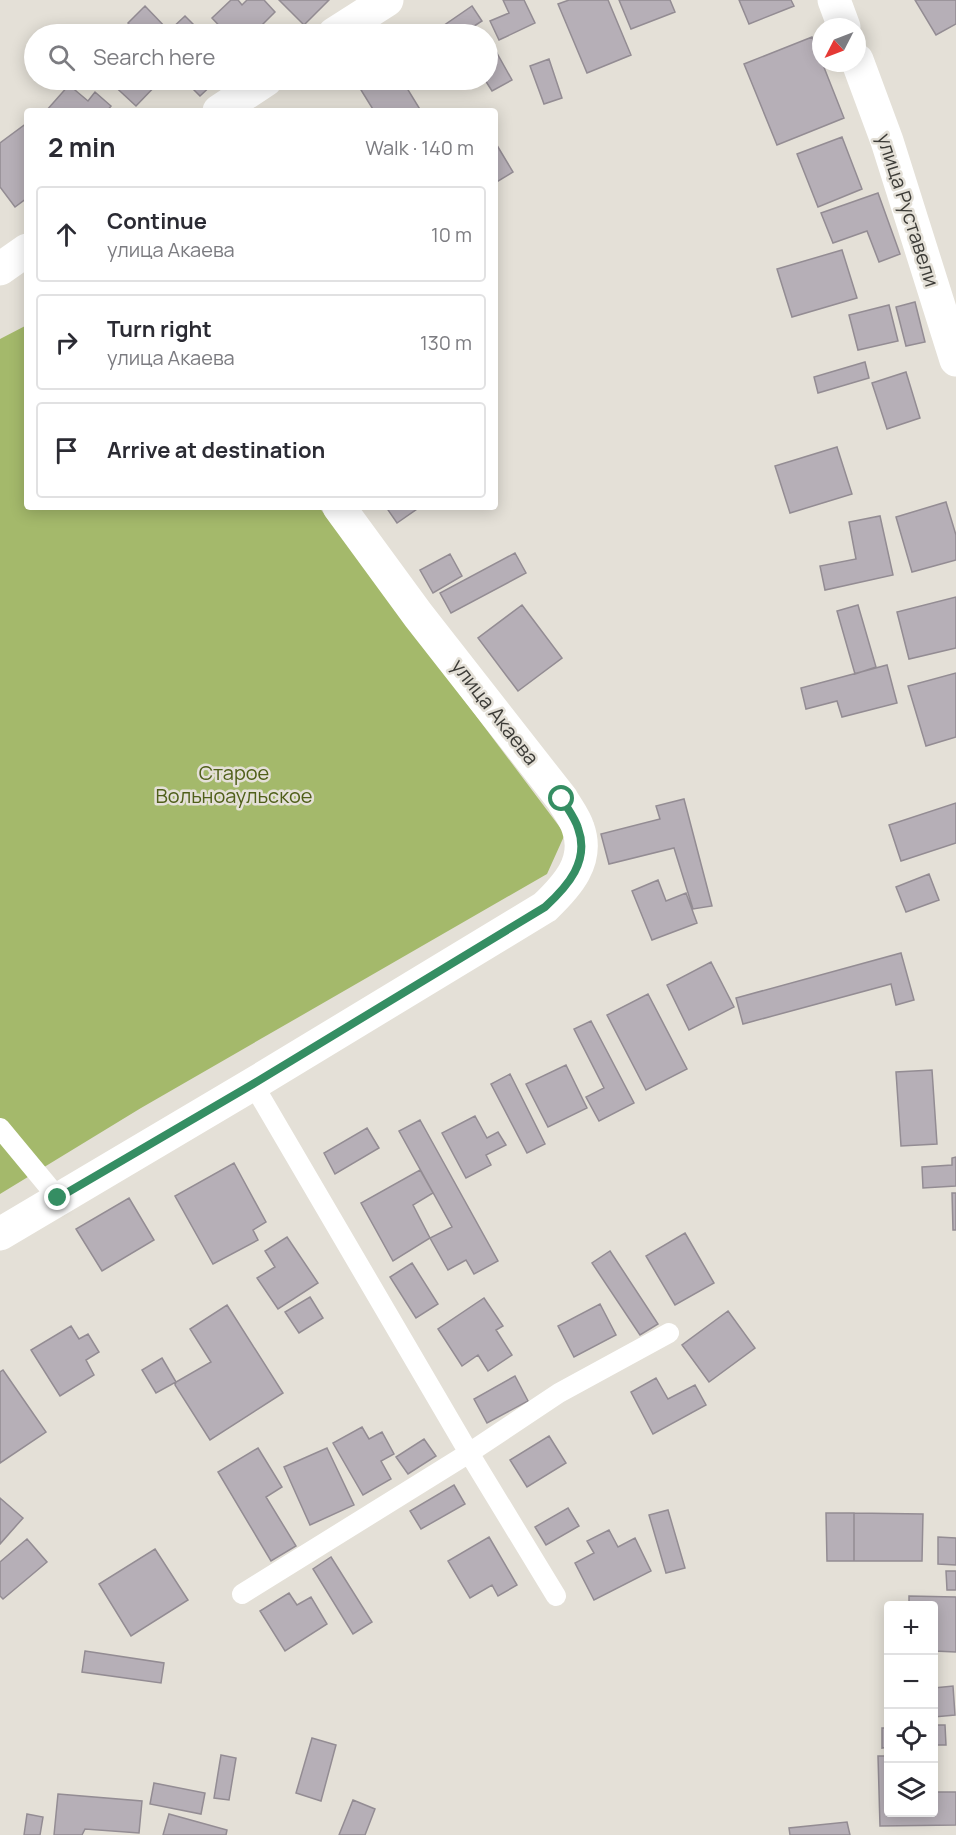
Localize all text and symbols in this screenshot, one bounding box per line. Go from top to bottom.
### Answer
north arrow [812,18,866,72]
search box [24,24,498,90]
icon: search [45,41,78,74]
text: Search here [93,42,215,72]
text: 2 min [48,129,116,165]
street label: улица Руставели [871,130,946,290]
text: Walk · 140 m [365,134,474,161]
text: Continue [107,206,207,236]
icon: ahead [50,218,83,251]
text: 10 m [431,221,472,248]
text: улица Акаева [107,236,235,263]
text: Turn right [107,314,212,344]
icon: right [50,326,83,359]
text: 130 m [420,329,472,356]
text: улица Акаева [107,344,235,371]
icon: arrive [50,434,83,467]
text: Arrive at destination [107,435,325,465]
street label: улица Акаева [445,653,545,770]
park label: Старое Вольноаульское [156,759,312,809]
route start [548,785,574,811]
route end [44,1184,70,1210]
map controls [884,1601,938,1817]
button: + [884,1601,938,1655]
button: − [884,1655,938,1709]
button: locate [884,1709,938,1763]
button: layers [884,1763,938,1817]

